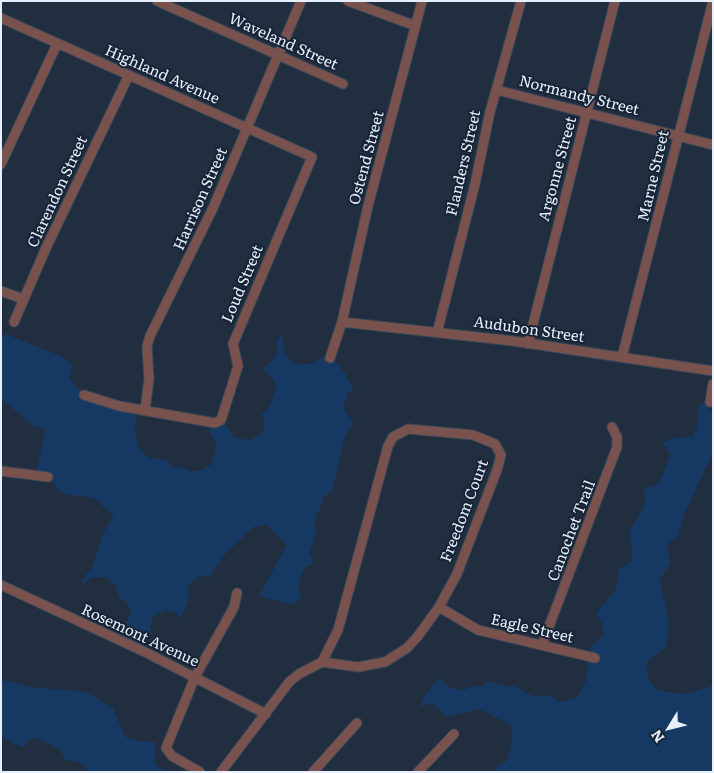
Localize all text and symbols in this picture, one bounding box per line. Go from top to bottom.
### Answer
street label: Waveland Street [226,10,340,74]
street label: Highland Avenue [102,42,222,108]
street label: Normandy Street [517,72,641,120]
street label: Flanders Street [443,108,485,218]
street label: Ostend Street [346,109,388,207]
street label: Argonne Street [535,115,581,223]
street label: Marne Street [635,129,673,223]
street label: Clarendon Street [24,133,92,251]
street label: Harrison Street [170,145,232,253]
street label: Loud Street [219,242,267,326]
street label: Audubon Street [472,313,586,347]
street label: Freedom Court [437,457,493,565]
street label: Canochet Trail [544,478,600,584]
street label: Rosemont Avenue [78,601,202,671]
street label: Eagle Street [489,611,575,647]
north arrow [644,703,694,753]
text: N [645,726,668,747]

